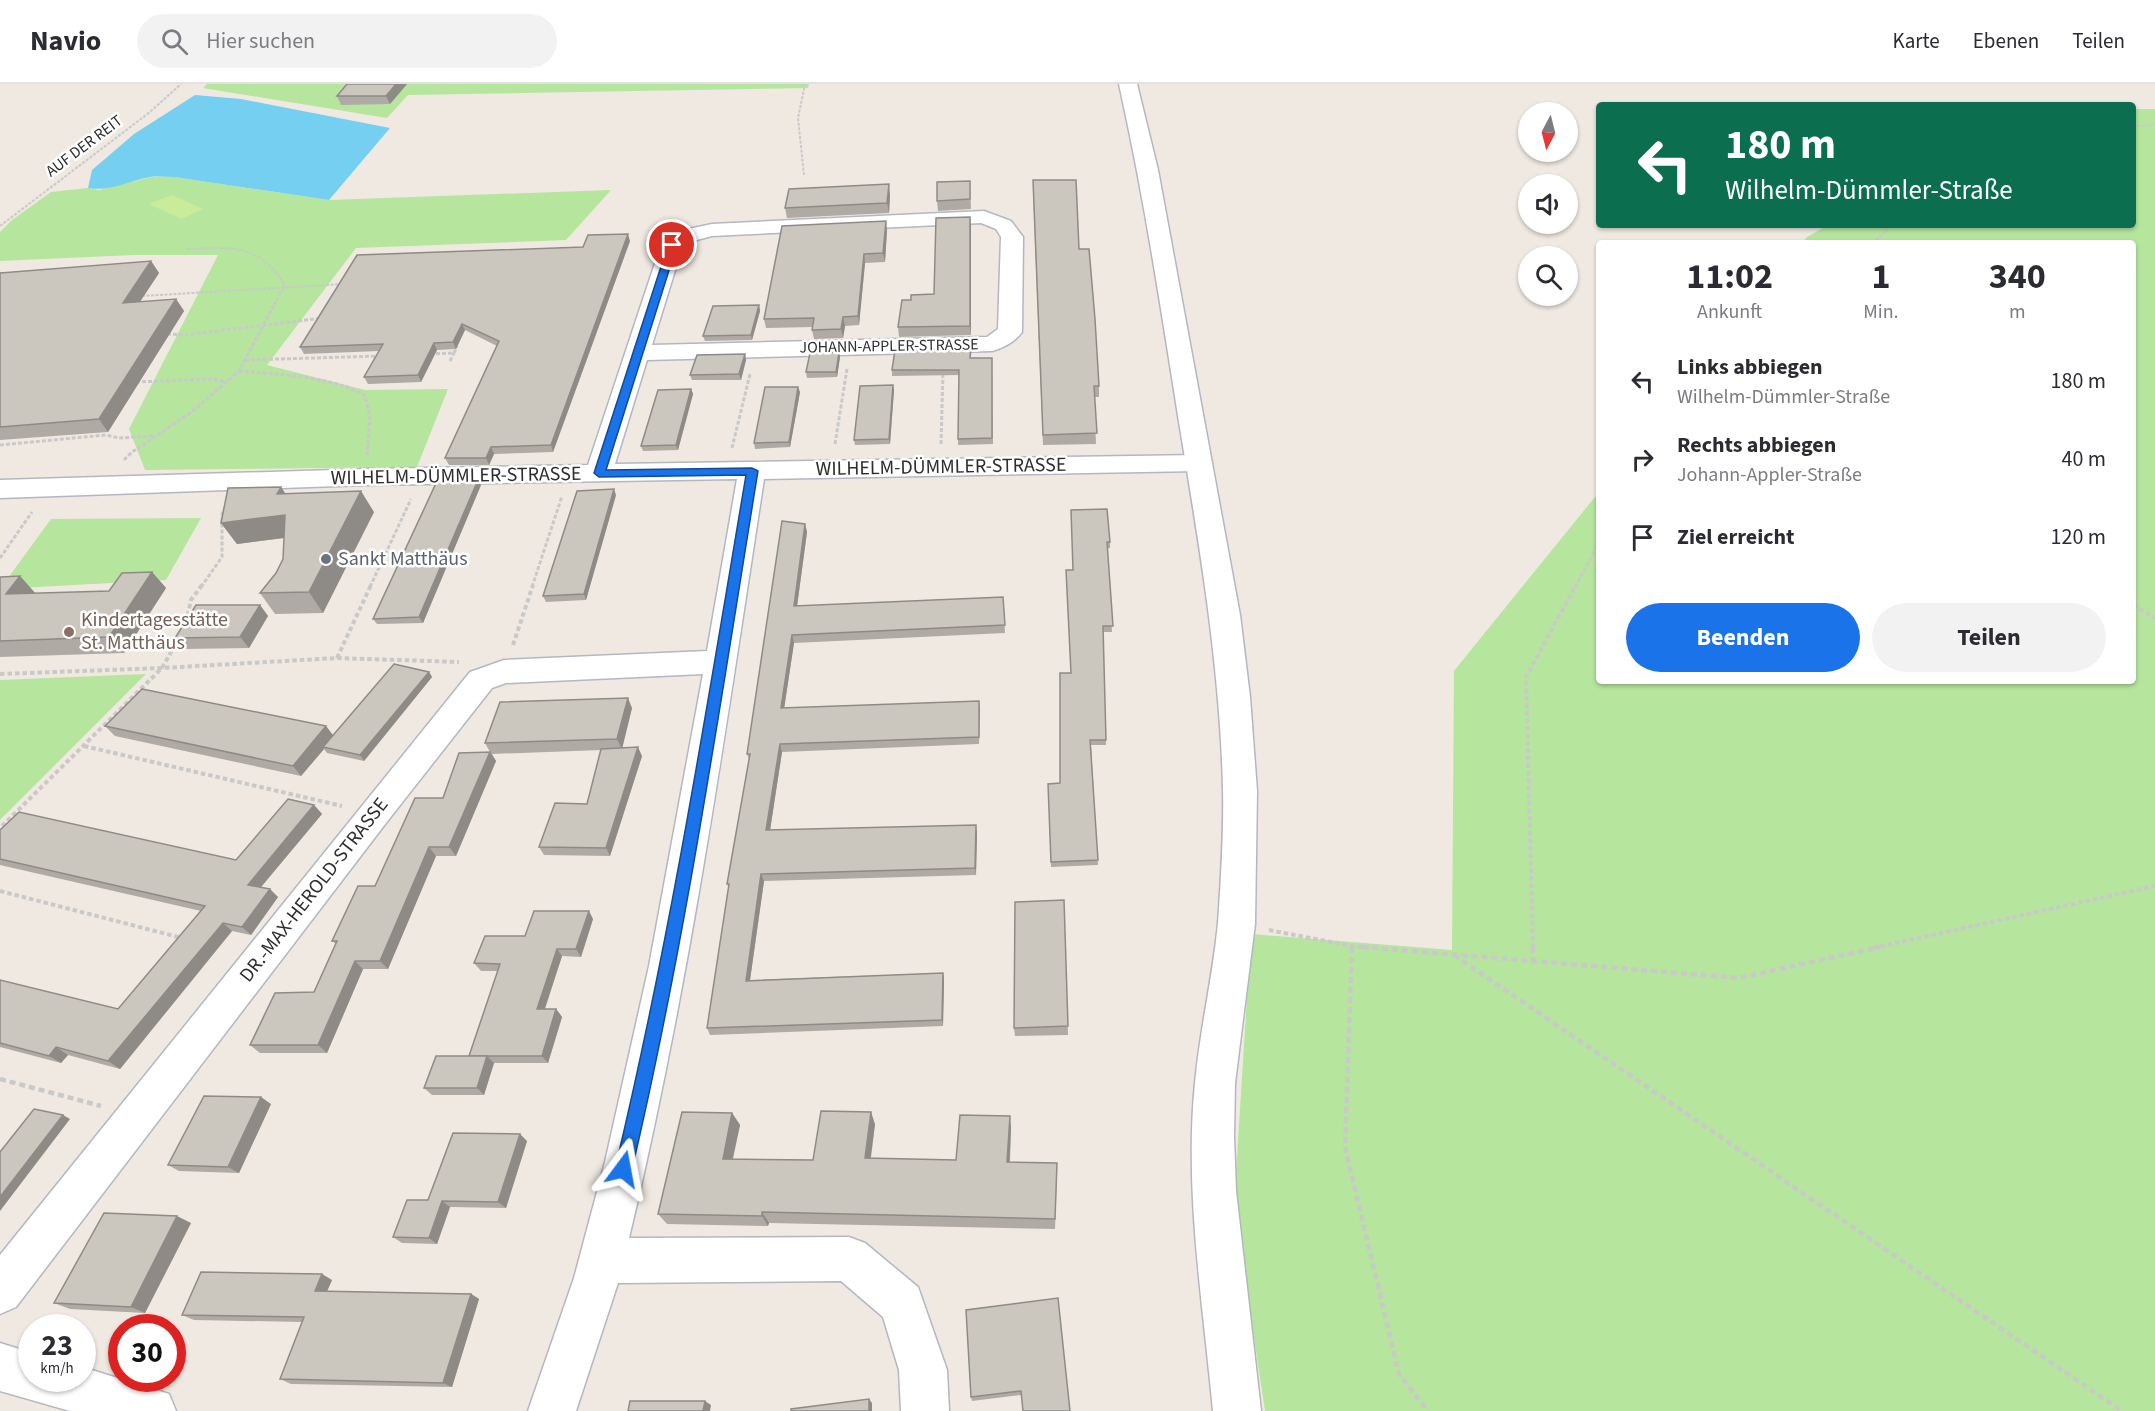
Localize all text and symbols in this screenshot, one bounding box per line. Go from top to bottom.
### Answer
search box [137,14,557,68]
text: Navio [30,21,101,61]
icon: search [158,25,191,58]
text: Hier suchen [206,25,315,57]
text: Karte [1893,26,1940,56]
text: Ebenen [1973,26,2039,56]
text: Teilen [2072,26,2125,56]
north arrow [1518,102,1578,162]
map controls [1518,102,1578,306]
street label: AUF DER REIT [41,110,127,182]
text: 180 m [1725,115,1836,175]
icon: left [1626,126,1704,204]
text: Wilhelm-Dümmler-Straße [1725,171,2013,210]
button: sound [1518,174,1578,234]
pin [646,219,697,270]
icon: arrive [655,228,688,261]
button: search [1518,246,1578,306]
text: 11:02 [1686,251,1773,302]
text: 1 [1871,251,1890,302]
text: 340 [1989,251,2046,302]
text: Ankunft [1697,298,1762,326]
text: Min. [1863,298,1899,326]
text: m [2009,298,2026,326]
street label: JOHANN-APPLER-STRASSE [799,333,979,359]
text: Links abbiegen [1677,351,1823,383]
icon: left [1626,365,1659,398]
text: 180 m [2051,365,2106,397]
text: Wilhelm-Dümmler-Straße [1677,383,1890,411]
text: Rechts abbiegen [1677,429,1836,461]
icon: right [1626,443,1659,476]
text: 40 m [2061,443,2106,475]
street label: WILHELM-DÜMMLER-STRASSE [815,451,1067,483]
street label: WILHELM-DÜMMLER-STRASSE [330,460,582,492]
text: Johann-Appler-Straße [1677,461,1862,489]
icon: arrive [1626,521,1659,554]
text: Ziel erreicht [1677,521,1795,553]
text: 120 m [2051,521,2106,553]
place label: Sankt Matthäus [338,545,468,573]
marker: Sankt Matthäus [319,552,333,566]
button: Beenden [1626,603,1860,672]
button: Teilen [1872,603,2106,672]
place label: Kindertagesstätte St. Matthäus [81,606,228,657]
marker: Kindertagesstätte St. Matthäus [62,625,76,639]
street label: DR.-MAX-HEROLD-STRASSE [233,792,395,988]
position arrow [591,1137,655,1201]
speed limit sign: 30 [108,1314,186,1392]
text: 23 [41,1324,73,1367]
text: km/h [40,1358,74,1379]

